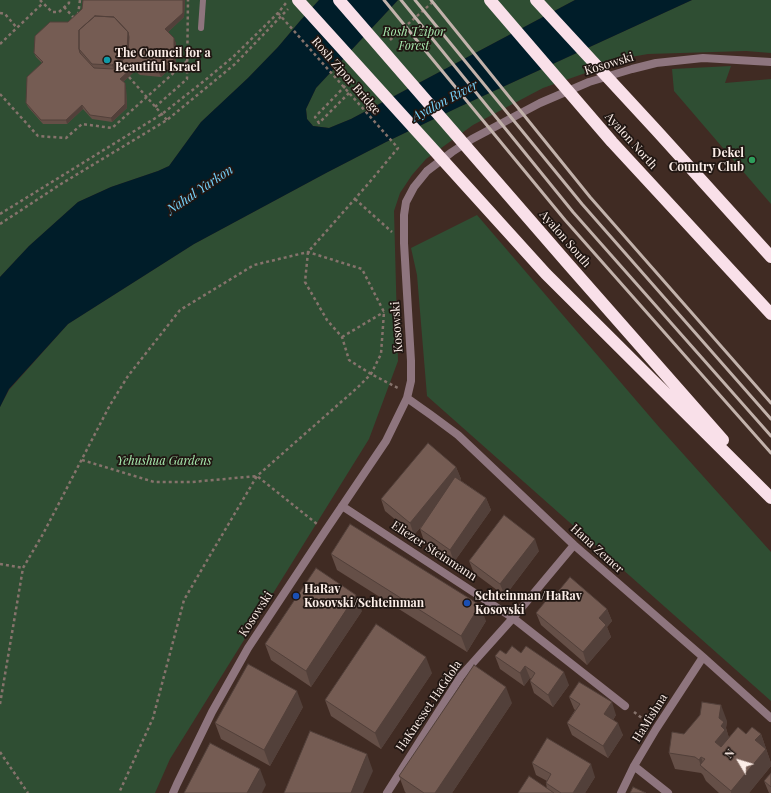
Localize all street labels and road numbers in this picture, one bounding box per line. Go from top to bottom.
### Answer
street label: Rosh Zipor Bridge [308,34,384,118]
street label: Kosowski [583,50,635,78]
street label: Ayalon North [602,110,660,172]
street label: Ayalon South [536,208,594,270]
street label: Kosowski [388,301,406,353]
street label: Eliezer Steinmann [389,518,479,584]
street label: Hana Zemer [568,521,626,577]
street label: Kosowski [236,589,276,639]
street label: HaKnesset HaGdola [393,658,465,754]
street label: HaMishna [629,691,671,745]

